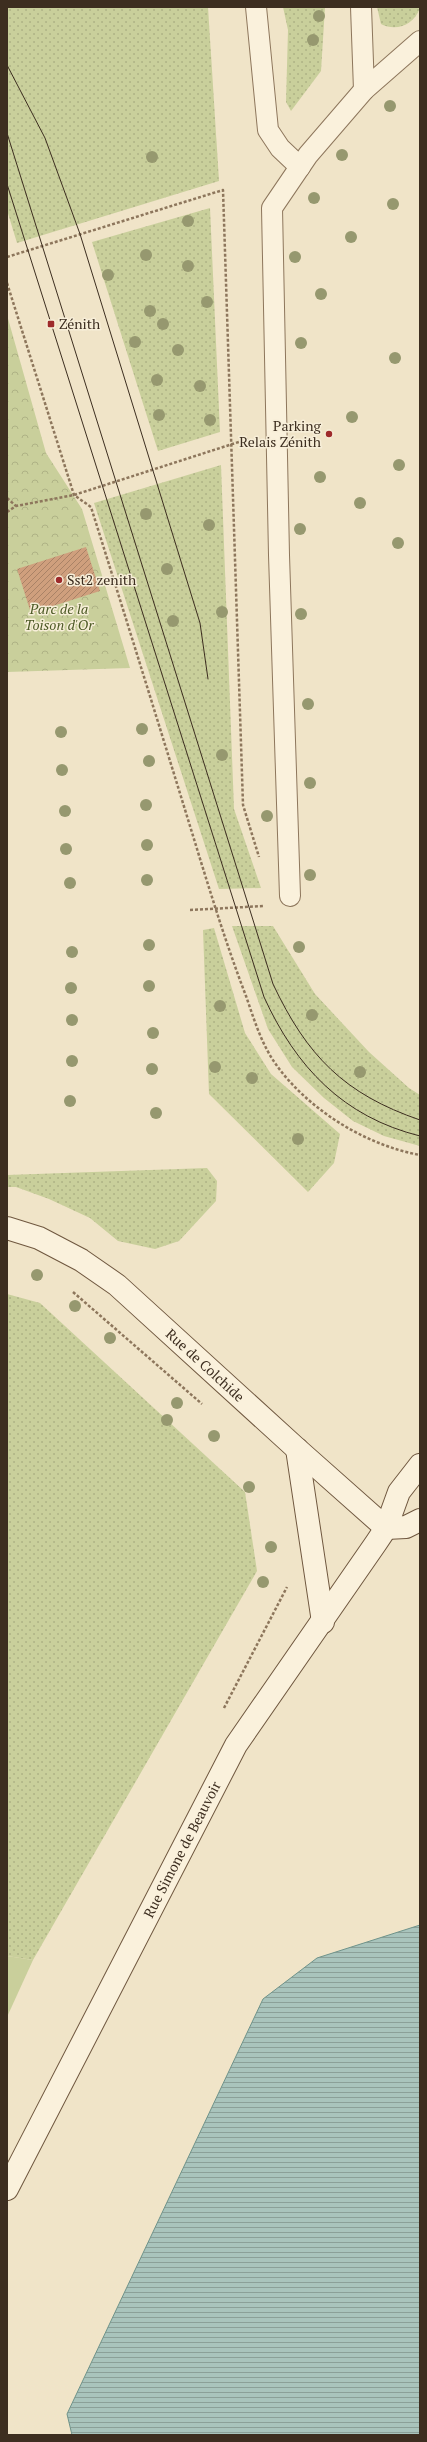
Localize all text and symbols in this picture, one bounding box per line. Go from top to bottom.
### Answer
place label: Zénith [59,314,100,333]
marker: Zénith [46,319,56,329]
place label: Parking Relais Zénith [239,416,322,451]
marker: Parking Relais Zénith [324,429,334,439]
place label: Sst2 zenith [67,570,136,589]
marker: Sst2 zenith [54,575,64,585]
park label: Parc de la Toison d'Or [24,599,94,634]
street label: Rue de Colchide [162,1324,249,1406]
street label: Rue Simone de Beauvoir [139,1777,225,1921]

